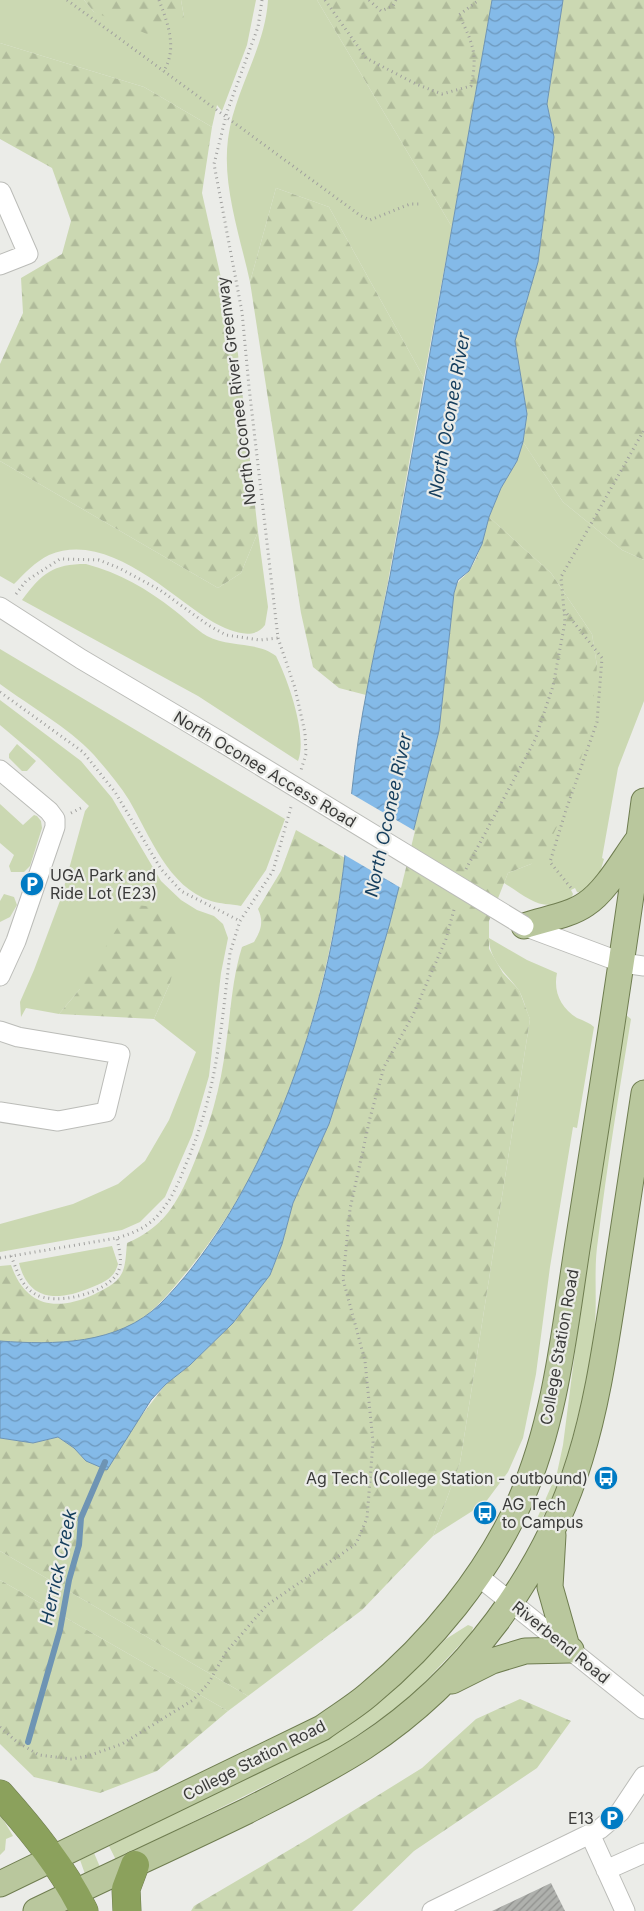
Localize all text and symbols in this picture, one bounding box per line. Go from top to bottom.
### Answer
street label: North Oconee River Greenway [212,276,260,506]
water label: North Oconee River [424,330,474,499]
street label: North Oconee Access Road [170,707,360,831]
water label: North Oconee River [360,730,416,899]
place label: UGA Park and Ride Lot (E23) [50,865,157,903]
parking icon: UGA Park and Ride Lot (E23) [19,871,45,897]
street label: College Station Road [535,1268,583,1426]
bus stop icon: Ag Tech (College Station - outbound) [593,1465,619,1491]
place label: Ag Tech (College Station - outbound) [306,1468,588,1488]
place label: AG Tech to Campus [502,1494,584,1532]
bus stop icon: AG Tech to Campus [472,1500,498,1526]
water label: Herrick Creek [35,1506,81,1627]
street label: Riverbend Road [508,1596,614,1688]
street label: College Station Road [179,1715,329,1805]
parking icon: E13 [599,1805,625,1831]
place label: E13 [568,1808,594,1828]

